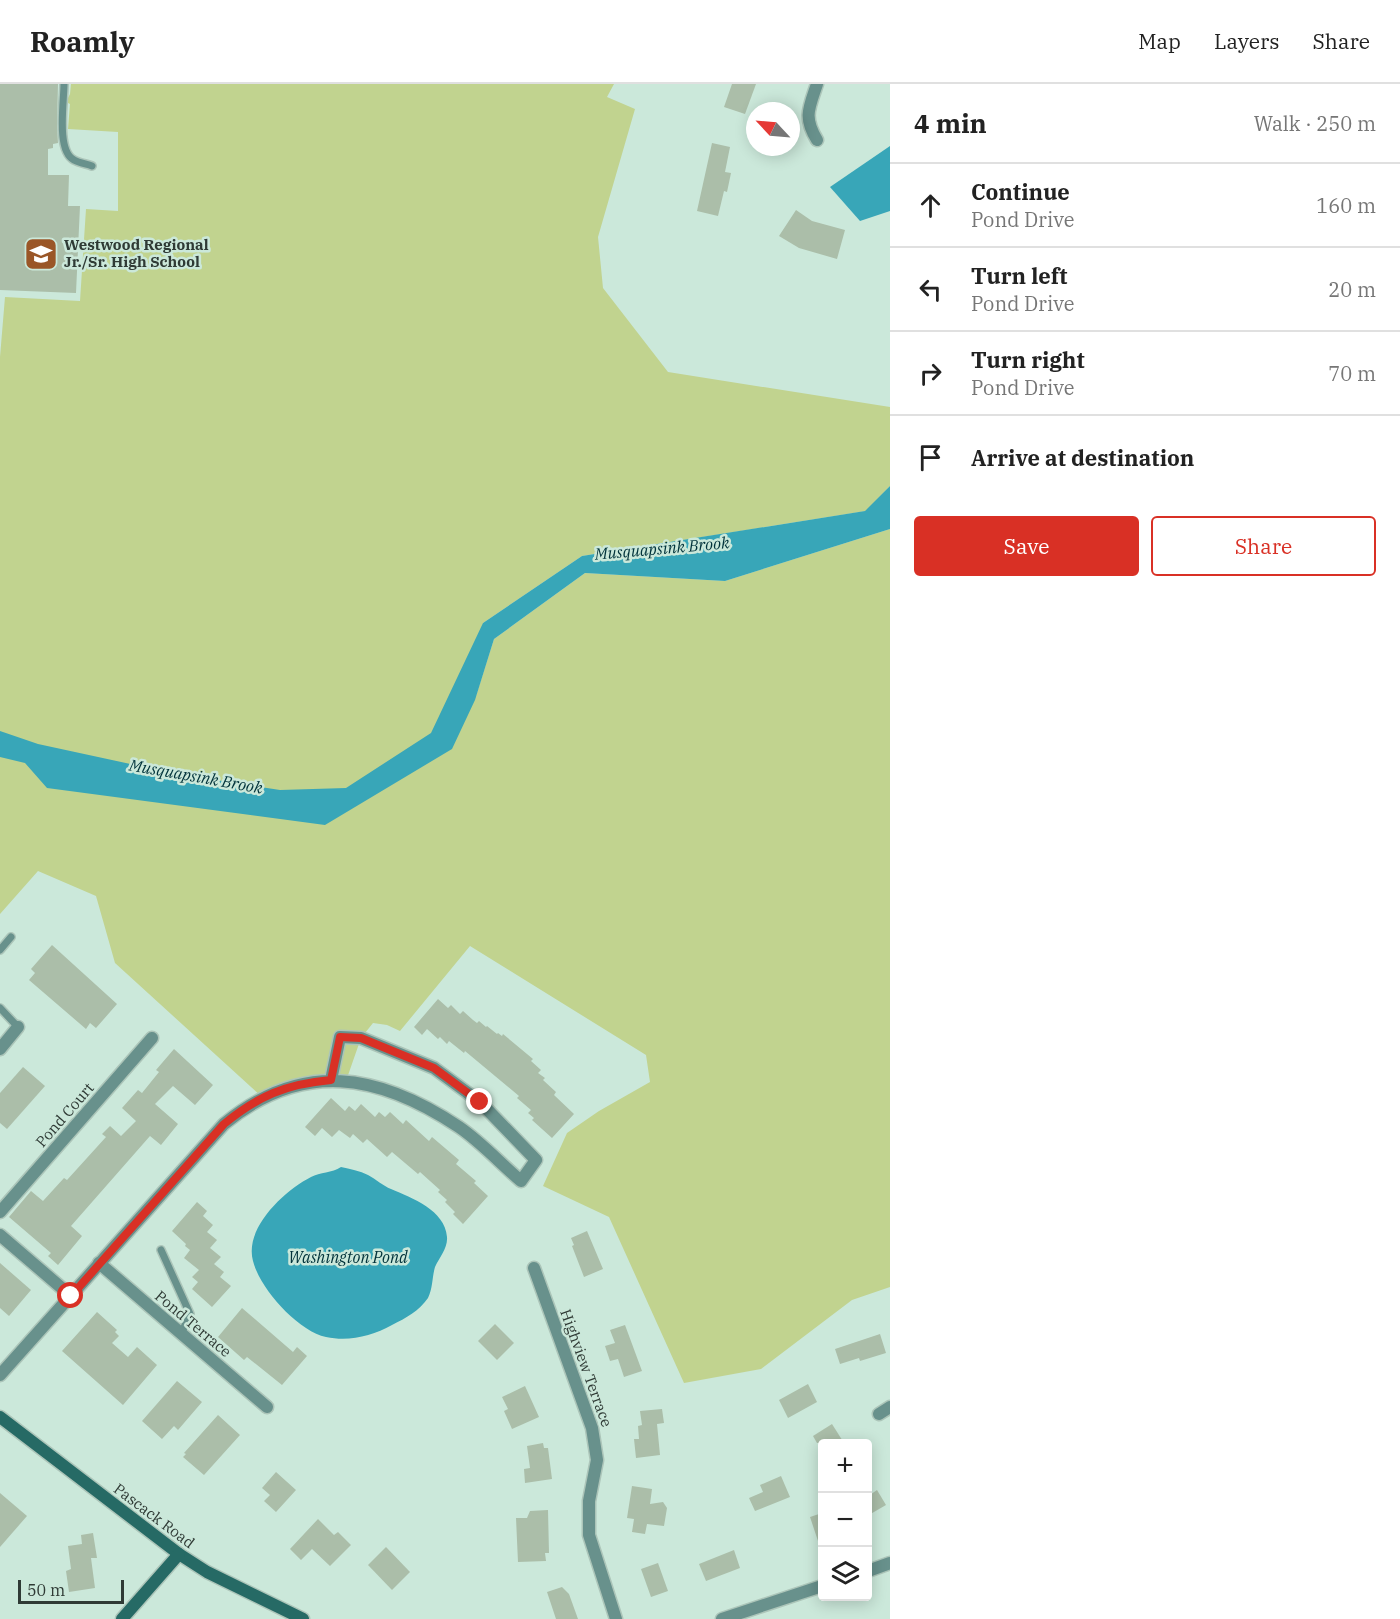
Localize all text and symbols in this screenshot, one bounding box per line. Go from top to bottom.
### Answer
text: Roamly [30,23,135,60]
text: Map [1138,27,1181,55]
text: Layers [1214,27,1280,55]
text: Share [1313,27,1370,55]
north arrow [746,102,800,156]
text: 4 min [914,106,987,140]
text: Walk · 250 m [1254,110,1376,137]
text: Continue [971,177,1070,206]
icon: ahead [914,189,947,222]
text: 160 m [1316,192,1376,219]
text: Pond Drive [971,206,1074,233]
place label: Westwood Regional Jr./Sr. High School [64,235,209,271]
school or university icon: Westwood Regional Jr./Sr. High School [23,236,59,272]
text: Turn left [971,261,1067,290]
icon: left [914,273,947,306]
text: 20 m [1328,276,1376,303]
text: Pond Drive [971,290,1074,317]
text: Turn right [971,345,1085,374]
icon: right [914,357,947,390]
text: 70 m [1328,360,1376,387]
text: Pond Drive [971,374,1074,401]
icon: arrive [914,441,947,474]
text: Arrive at destination [971,443,1194,472]
button: Save [914,516,1139,576]
button: Share [1151,516,1376,576]
water label: Musquapsink Brook [593,532,731,564]
water label: Musquapsink Brook [127,754,265,798]
street label: Pond Court [31,1079,98,1151]
route end [466,1088,492,1114]
water label: Washington Pond [288,1247,408,1267]
route start [57,1282,83,1308]
street label: Pond Terrace [151,1286,235,1361]
street label: Highview Terrace [556,1306,617,1429]
map controls [818,1439,872,1601]
button: + [818,1439,872,1493]
street label: Pascack Road [110,1479,198,1552]
button: − [818,1493,872,1547]
button: layers [818,1547,872,1601]
scale bar [18,1577,124,1604]
text: 50 m [27,1580,65,1600]

